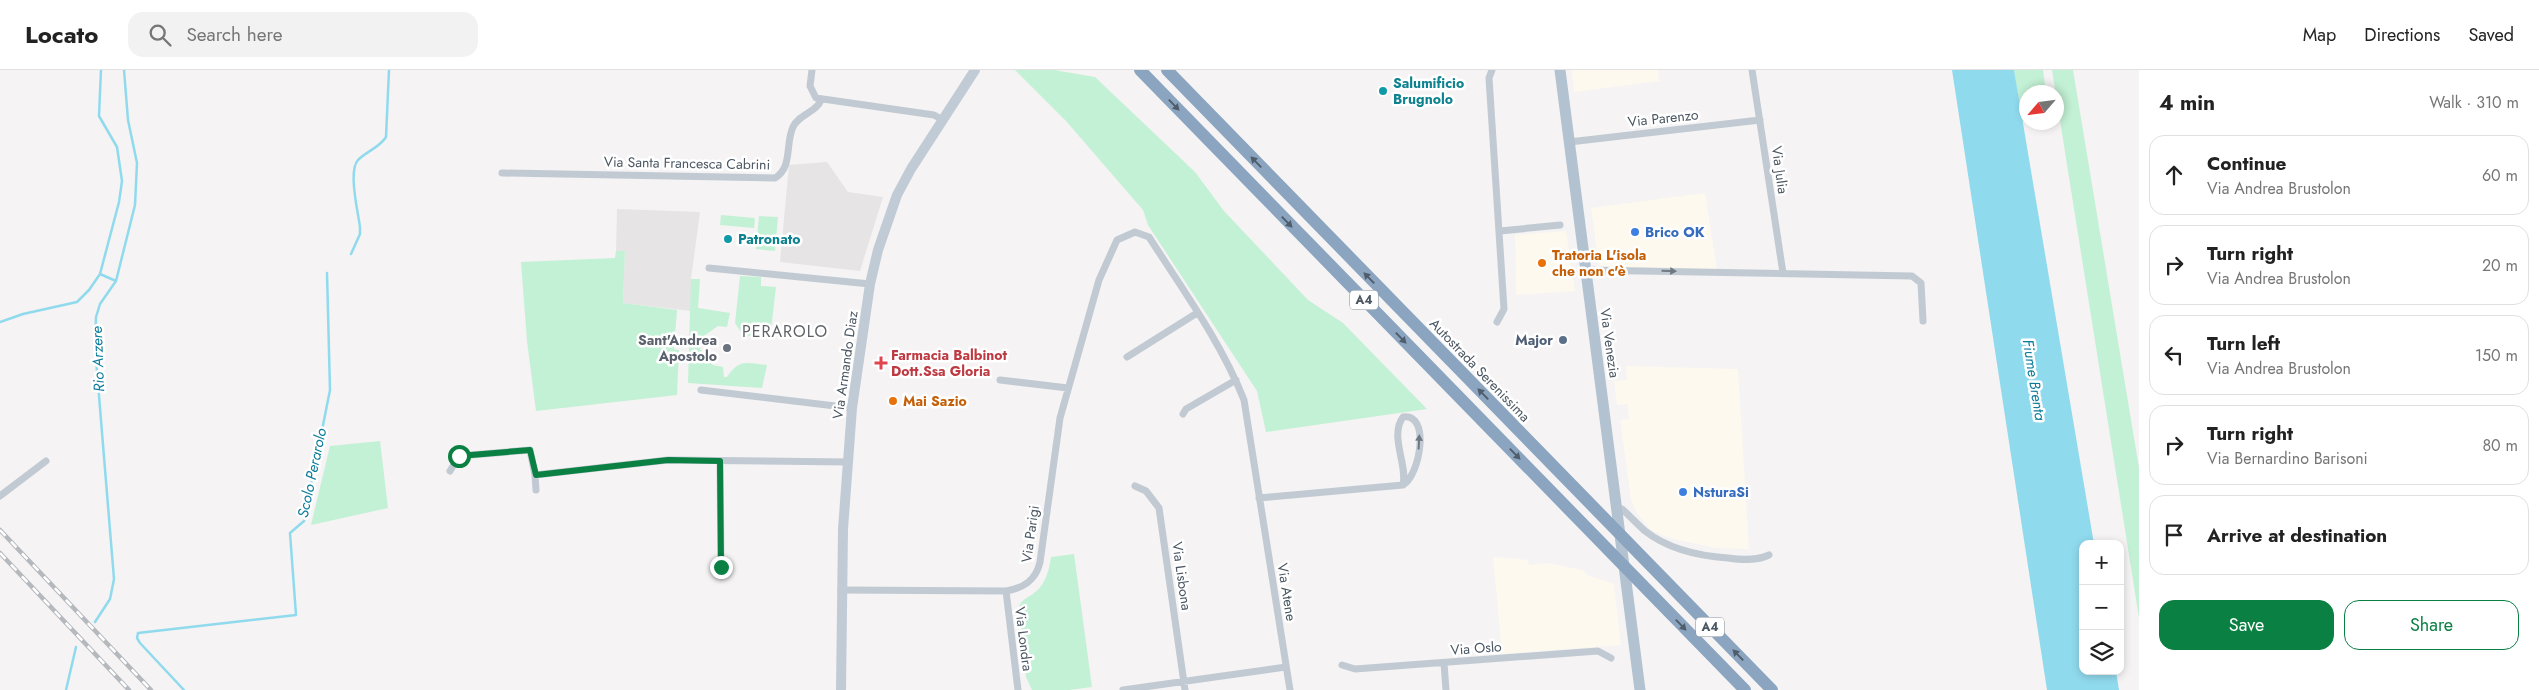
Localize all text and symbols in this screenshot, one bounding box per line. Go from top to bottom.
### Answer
search box [128,12,478,57]
text: Locato [25,17,98,52]
icon: search [146,21,174,49]
text: Search here [186,21,283,48]
text: Map [2303,22,2336,48]
text: Directions [2364,22,2440,48]
text: Saved [2468,22,2514,48]
place label: Salumificio Brugnolo [1393,73,1464,109]
marker: Salumificio Brugnolo [1377,85,1389,97]
north arrow [2019,85,2064,130]
text: 4 min [2159,88,2215,118]
text: Walk · 310 m [2429,91,2519,114]
one-way arrow [1168,99,1180,111]
street label: Via Parenzo [1627,104,1700,132]
street label: Via Julia [1767,145,1793,195]
text: Continue [2207,150,2286,177]
street label: Via Santa Francesca Cabrini [604,152,770,174]
one-way arrow [1250,156,1262,168]
icon: ahead [2160,161,2188,189]
text: 60 m [2482,164,2518,187]
text: Via Andrea Brustolon [2207,177,2351,200]
one-way arrow [1281,215,1293,227]
place label: Brico OK [1645,222,1705,242]
marker: Brico OK [1629,226,1641,238]
place label: Patronato [738,229,800,249]
marker: Patronato [722,233,734,245]
text: Turn right [2207,240,2293,267]
place label: Tratoria L'isola che non c'è [1552,245,1646,281]
icon: right [2160,251,2188,279]
text: 20 m [2482,254,2518,277]
marker: Tratoria L'isola che non c'è [1536,257,1548,269]
text: Via Andrea Brustolon [2207,267,2351,290]
one-way arrow [1661,268,1677,276]
one-way arrow [1364,272,1376,284]
road number: A4 [1350,290,1378,310]
street label: Via Venezia [1595,307,1625,379]
street label: Via Armando Diaz [828,309,863,420]
street label: Autostrada Serenissima [1425,314,1535,426]
district label: PERAROLO [742,320,828,343]
water label: Rio Arzere [86,325,110,392]
place label: Sant'Andrea Apostolo [638,330,717,366]
place label: Major [1515,330,1553,350]
text: Turn left [2207,330,2280,357]
one-way arrow [1395,331,1407,343]
marker: Major [1557,334,1569,346]
water label: Fiume Brenta [2017,338,2051,423]
icon: left [2160,341,2188,369]
marker: Sant'Andrea Apostolo [721,342,733,354]
text: 150 m [2475,344,2518,367]
place label: Farmacia Balbinot Dott.Ssa Gloria [891,345,1008,381]
marker: Farmacia Balbinot Dott.Ssa Gloria [875,357,887,369]
text: Via Andrea Brustolon [2207,357,2351,380]
one-way arrow [1477,389,1489,401]
place label: Mai Sazio [903,391,967,411]
marker: Mai Sazio [887,395,899,407]
text: Turn right [2207,420,2293,447]
water label: Scolo Perarolo [292,426,332,520]
icon: right [2160,431,2188,459]
one-way arrow [1415,434,1423,450]
text: 80 m [2482,434,2518,457]
route start [448,445,471,468]
one-way arrow [1509,447,1521,459]
text: Via Bernardino Barisoni [2207,447,2368,470]
place label: NsturaSi [1693,482,1749,502]
marker: NsturaSi [1677,486,1689,498]
street label: Via Parigi [1016,504,1044,564]
icon: arrive [2160,521,2188,549]
text: Arrive at destination [2207,522,2387,549]
street label: Via Lisbona [1167,540,1197,612]
map controls [2079,540,2124,675]
button: + [2079,540,2124,585]
route end [710,556,733,579]
street label: Via Atene [1273,562,1301,622]
button: − [2079,585,2124,630]
button: Save [2159,600,2334,650]
button: Share [2344,600,2519,650]
street label: Via Londra [1010,606,1038,672]
road number: A4 [1696,618,1724,636]
one-way arrow [1675,619,1687,631]
button: layers [2079,630,2124,675]
street label: Via Oslo [1450,636,1503,660]
one-way arrow [1732,649,1744,661]

